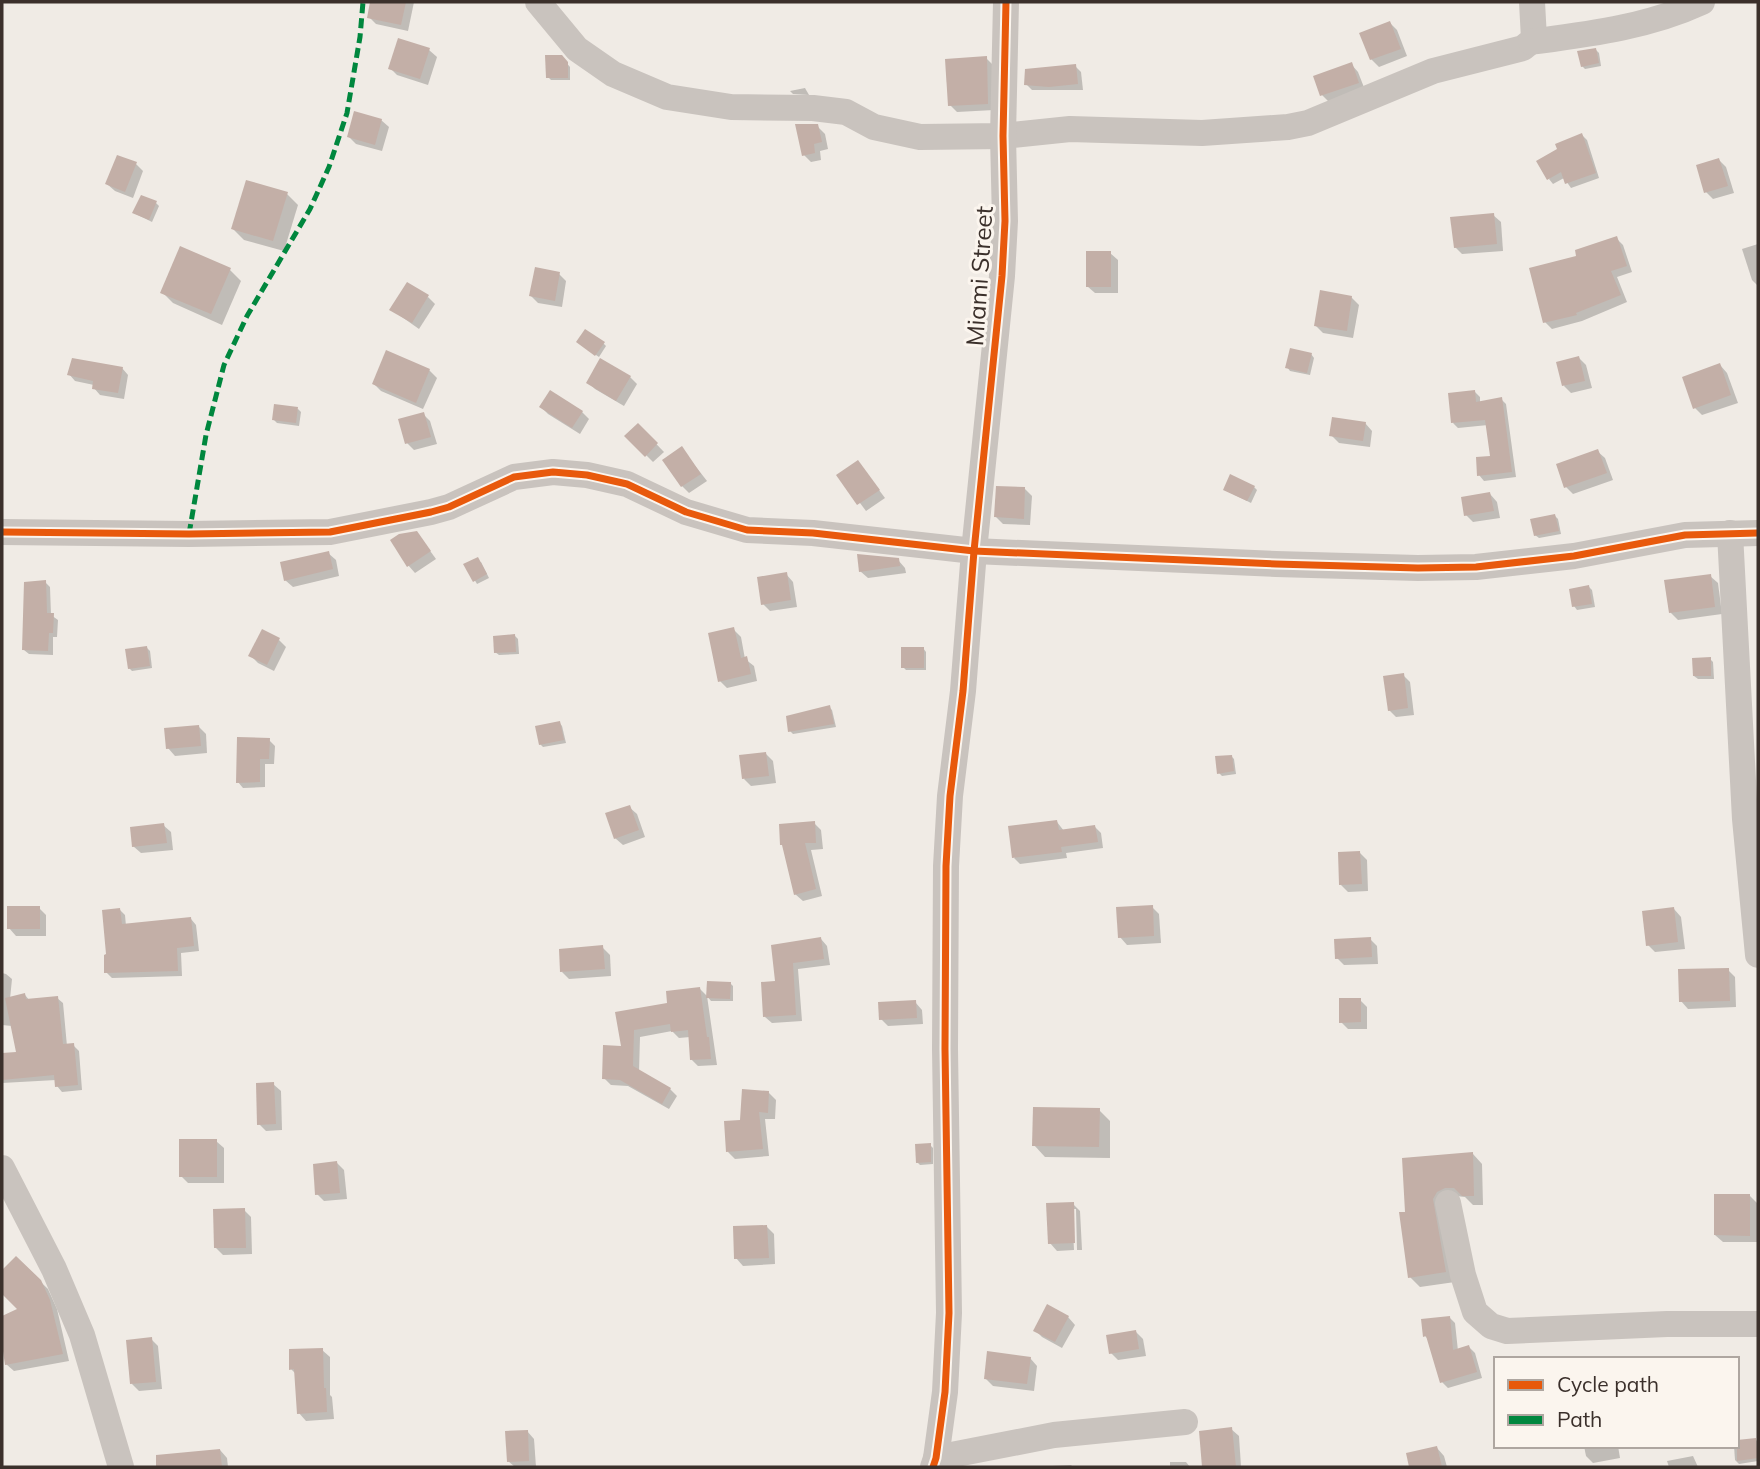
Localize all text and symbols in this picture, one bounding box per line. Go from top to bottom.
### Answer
street label: Miami Street [959,205,999,347]
legend [1494,1357,1739,1448]
text: Cycle path [1557,1371,1659,1397]
text: Path [1557,1406,1602,1432]

